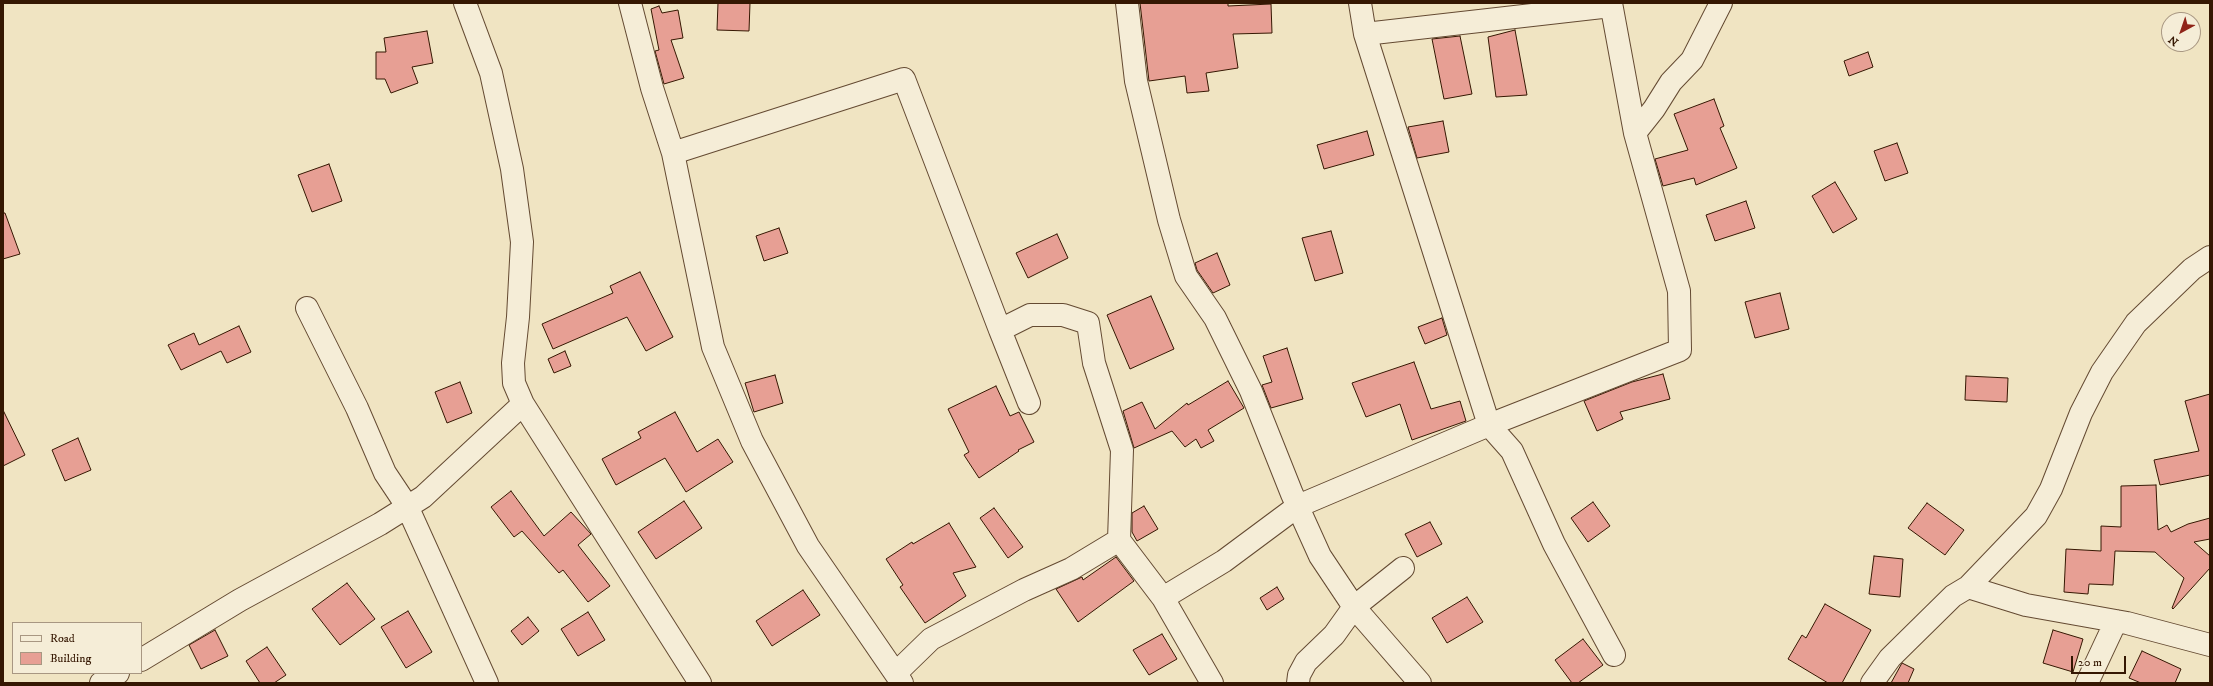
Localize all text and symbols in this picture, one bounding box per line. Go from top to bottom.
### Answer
north arrow [2161,12,2201,52]
text: N [2166,32,2182,49]
legend [12,622,142,674]
text: Road [50,631,75,646]
scale bar [2073,648,2128,674]
text: Building [50,651,91,666]
text: 20 m [2078,655,2102,670]

